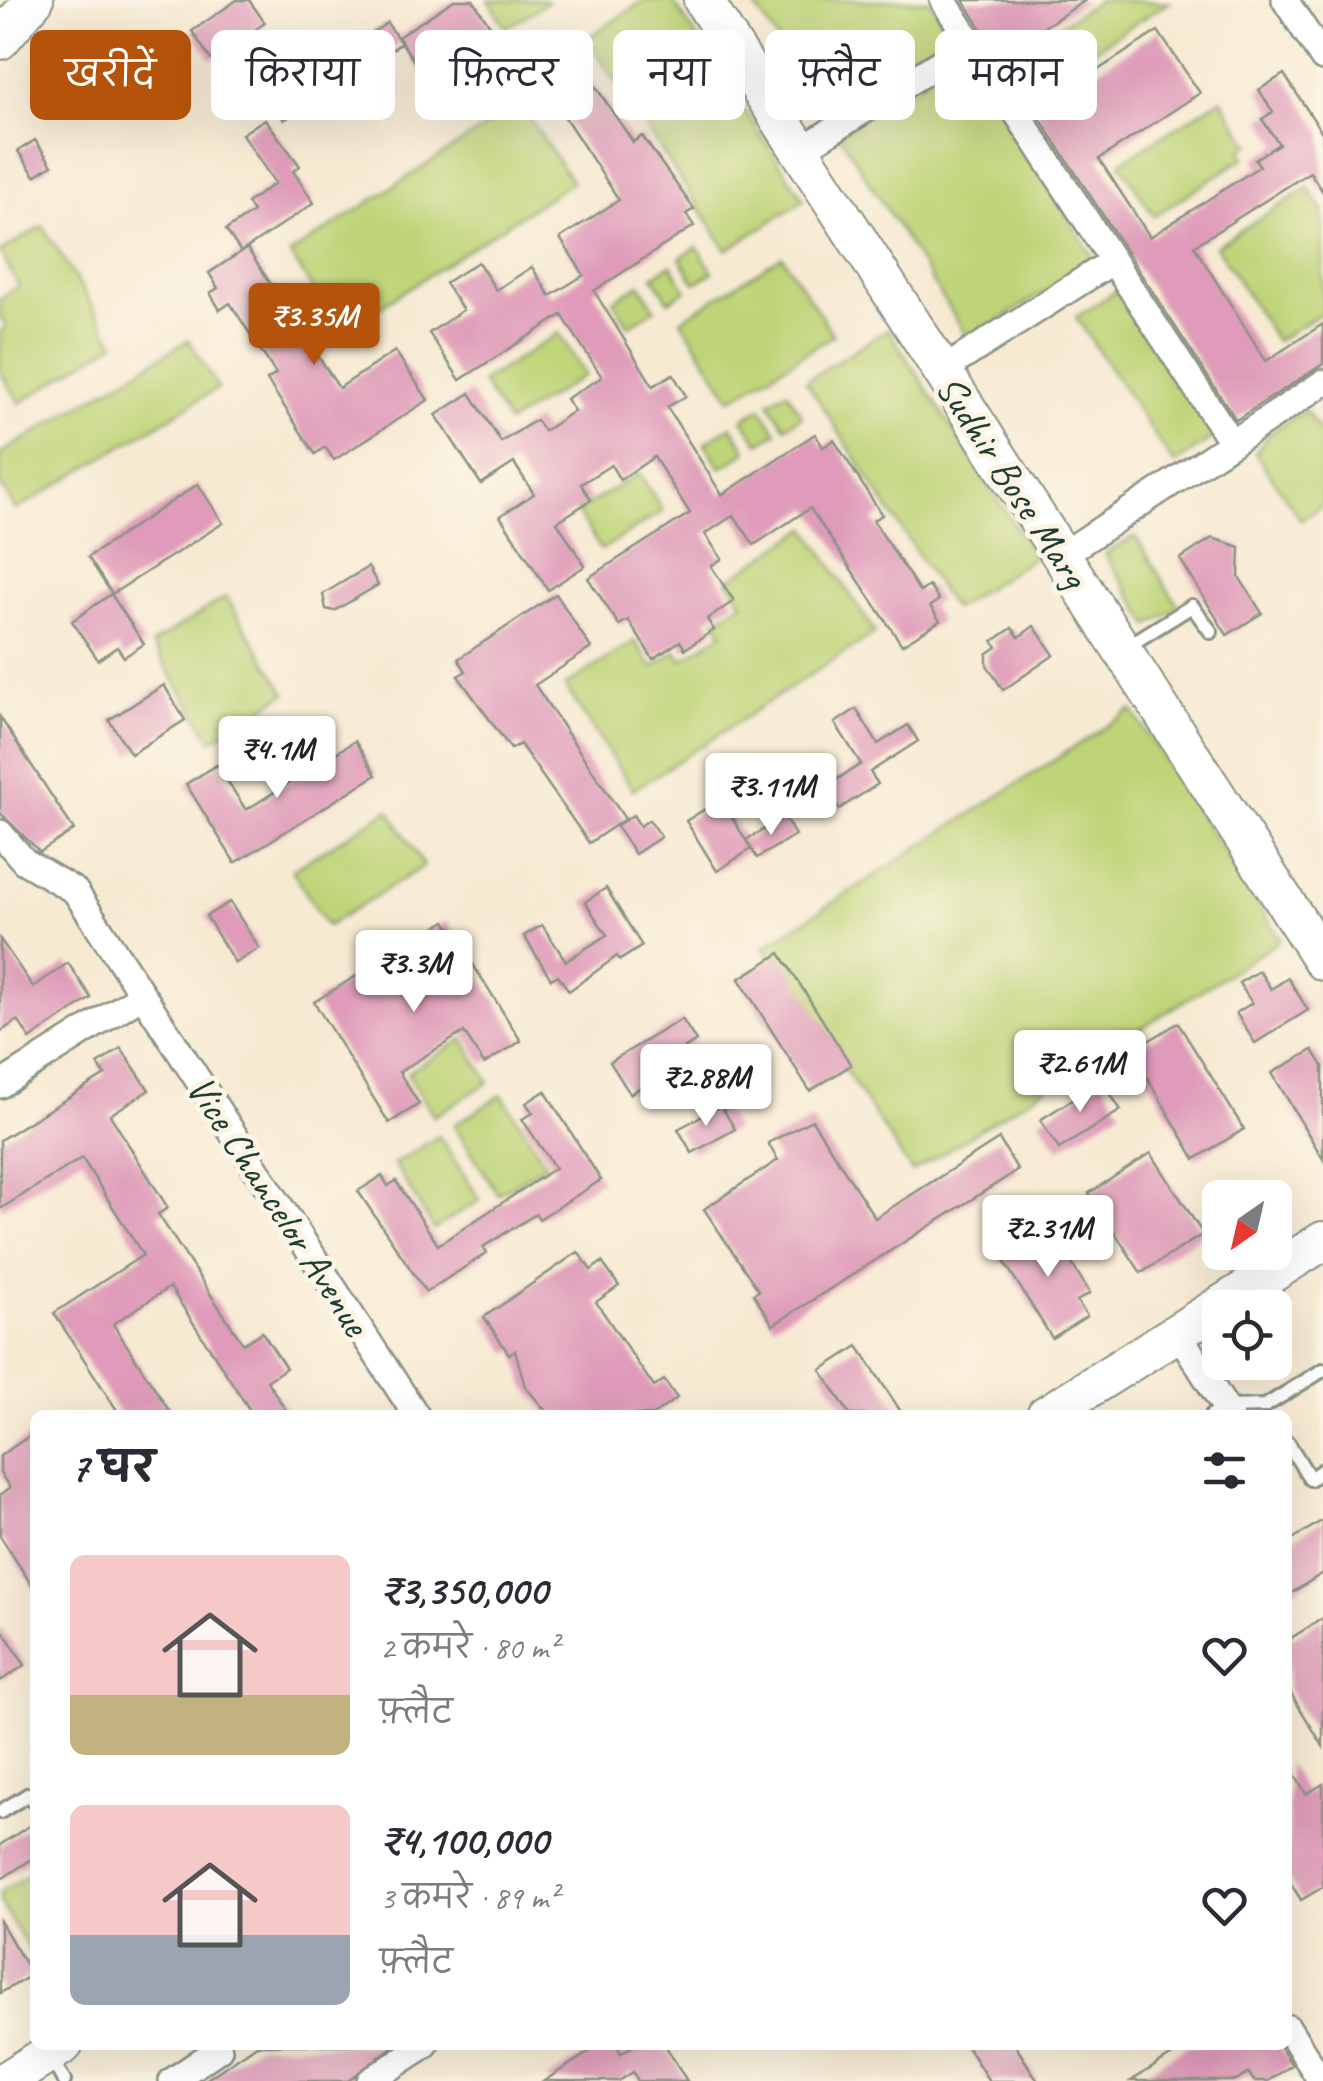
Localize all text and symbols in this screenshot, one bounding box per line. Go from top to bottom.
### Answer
chip: खरीदें [30,30,191,120]
chip: किराया [211,30,395,120]
chip: फ़िल्टर [415,30,593,120]
chip: नया [613,30,745,120]
chip: फ़्लैट [765,30,915,120]
chip: मकान [935,30,1097,120]
pin: ₹3.35M [233,283,395,368]
text: ₹3.35M [271,295,357,336]
street label: Sudhir Bose Marg [925,366,1101,600]
pin: ₹4.1M [207,716,347,801]
text: ₹4.1M [241,728,313,769]
pin: ₹3.11M [690,753,852,838]
text: ₹3.11M [727,765,815,806]
pin: ₹3.3M [344,930,484,1015]
text: ₹3.3M [378,942,450,983]
pin: ₹2.61M [999,1030,1161,1115]
text: ₹2.61M [1036,1042,1124,1083]
pin: ₹2.88M [625,1044,787,1129]
text: ₹2.88M [662,1056,750,1097]
street label: Vice Chancelor Avenue [176,1066,382,1347]
north arrow [1202,1180,1292,1270]
map controls [1202,1180,1292,1380]
pin: ₹2.31M [967,1195,1129,1280]
text: ₹2.31M [1004,1207,1092,1248]
button: locate [1202,1290,1292,1380]
text: 7 घर [70,1441,155,1494]
icon: filters [1197,1443,1252,1498]
text: ₹3,350,000 [380,1564,547,1617]
icon: home [150,1595,270,1715]
text: 2 कमरे · 80 m² [380,1627,558,1668]
icon: heart [1197,1628,1252,1683]
text: फ़्लैट [380,1692,453,1733]
text: ₹4,100,000 [380,1814,548,1867]
icon: home [150,1845,270,1965]
text: 3 कमरे · 89 m² [380,1877,558,1918]
icon: heart [1197,1878,1252,1933]
text: फ़्लैट [380,1942,453,1983]

